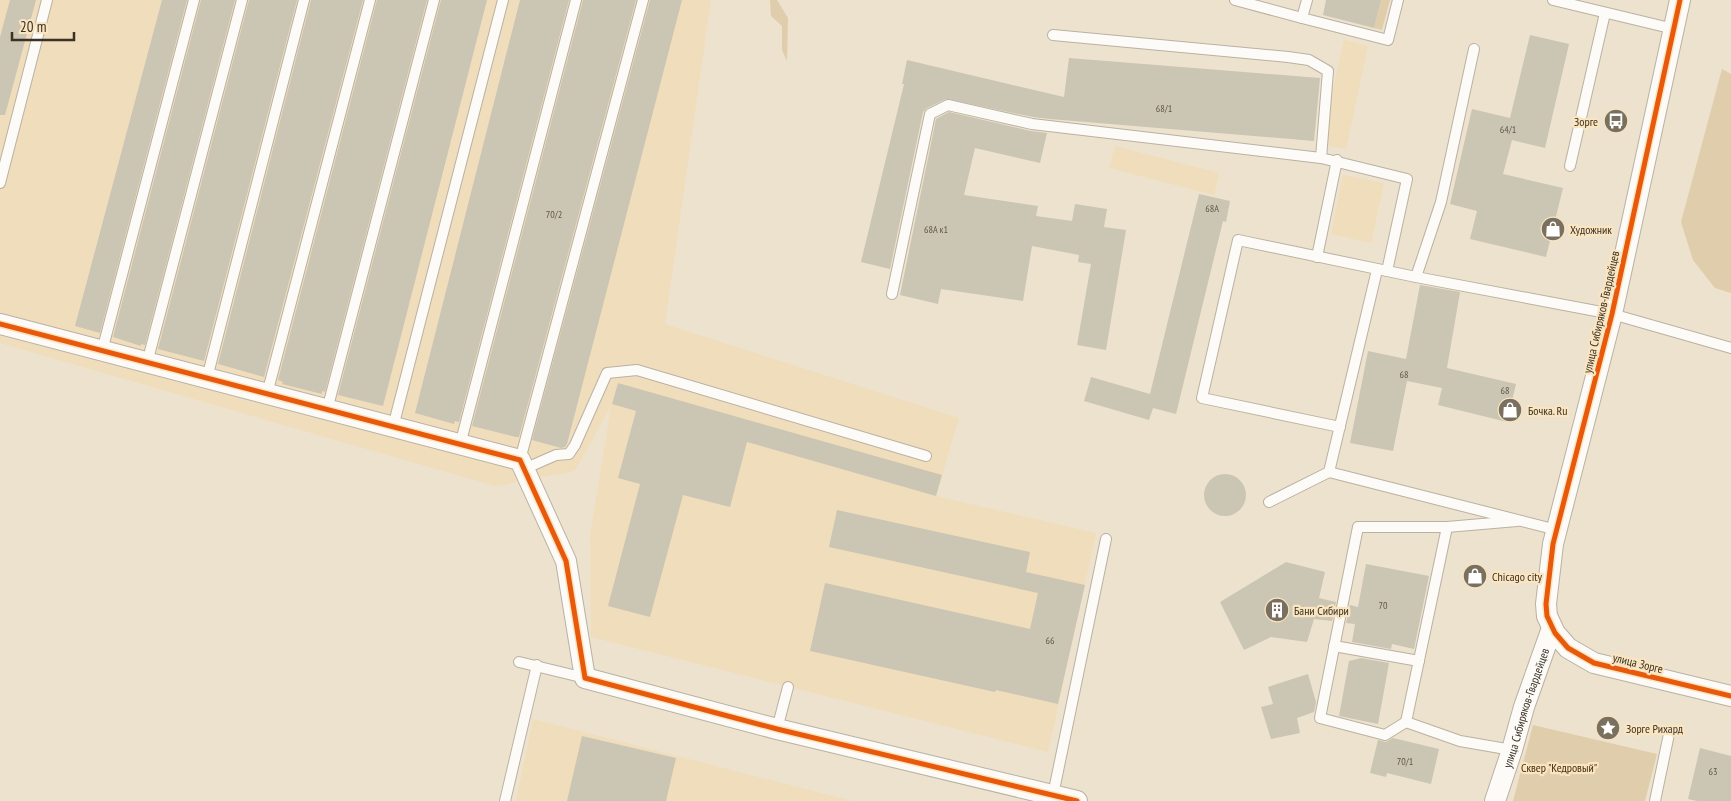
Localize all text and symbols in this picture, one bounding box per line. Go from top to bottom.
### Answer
scale bar [12,10,75,42]
text: 20 m [20,17,46,36]
house number: 68/1 [1156,102,1172,115]
bus stop icon: Зорге [1603,108,1629,134]
place label: Зорге [1574,114,1598,129]
house number: 64/1 [1500,123,1516,136]
house number: 68А [1205,202,1219,215]
house number: 70/2 [546,208,562,221]
shop icon: Художник [1540,216,1566,242]
place label: Художник [1570,222,1612,237]
house number: 68А к1 [924,223,948,236]
street label: улица Сибиряков-Гвардейцев [1580,249,1622,375]
house number: 68 [1400,368,1409,381]
house number: 68 [1501,384,1510,397]
shop icon: Бочка. Ru [1497,397,1523,423]
place label: Бочка. Ru [1528,403,1568,418]
shop icon: Chicago city [1462,563,1488,589]
place label: Chicago city [1492,569,1542,584]
building icon: Бани Сибири [1264,597,1290,623]
house number: 70 [1379,599,1388,612]
place label: Бани Сибири [1294,603,1349,618]
house number: 66 [1046,634,1055,647]
street label: улица Сибиряков-Гвардейцев [1499,646,1552,770]
street label: улица Зорге [1611,650,1665,676]
place icon: Зорге Рихард [1595,715,1621,741]
place label: Зорге Рихард [1626,721,1684,736]
house number: 70/1 [1397,755,1413,768]
park label: Сквер "Кедровый" [1521,760,1597,775]
house number: 63 [1709,765,1718,778]

